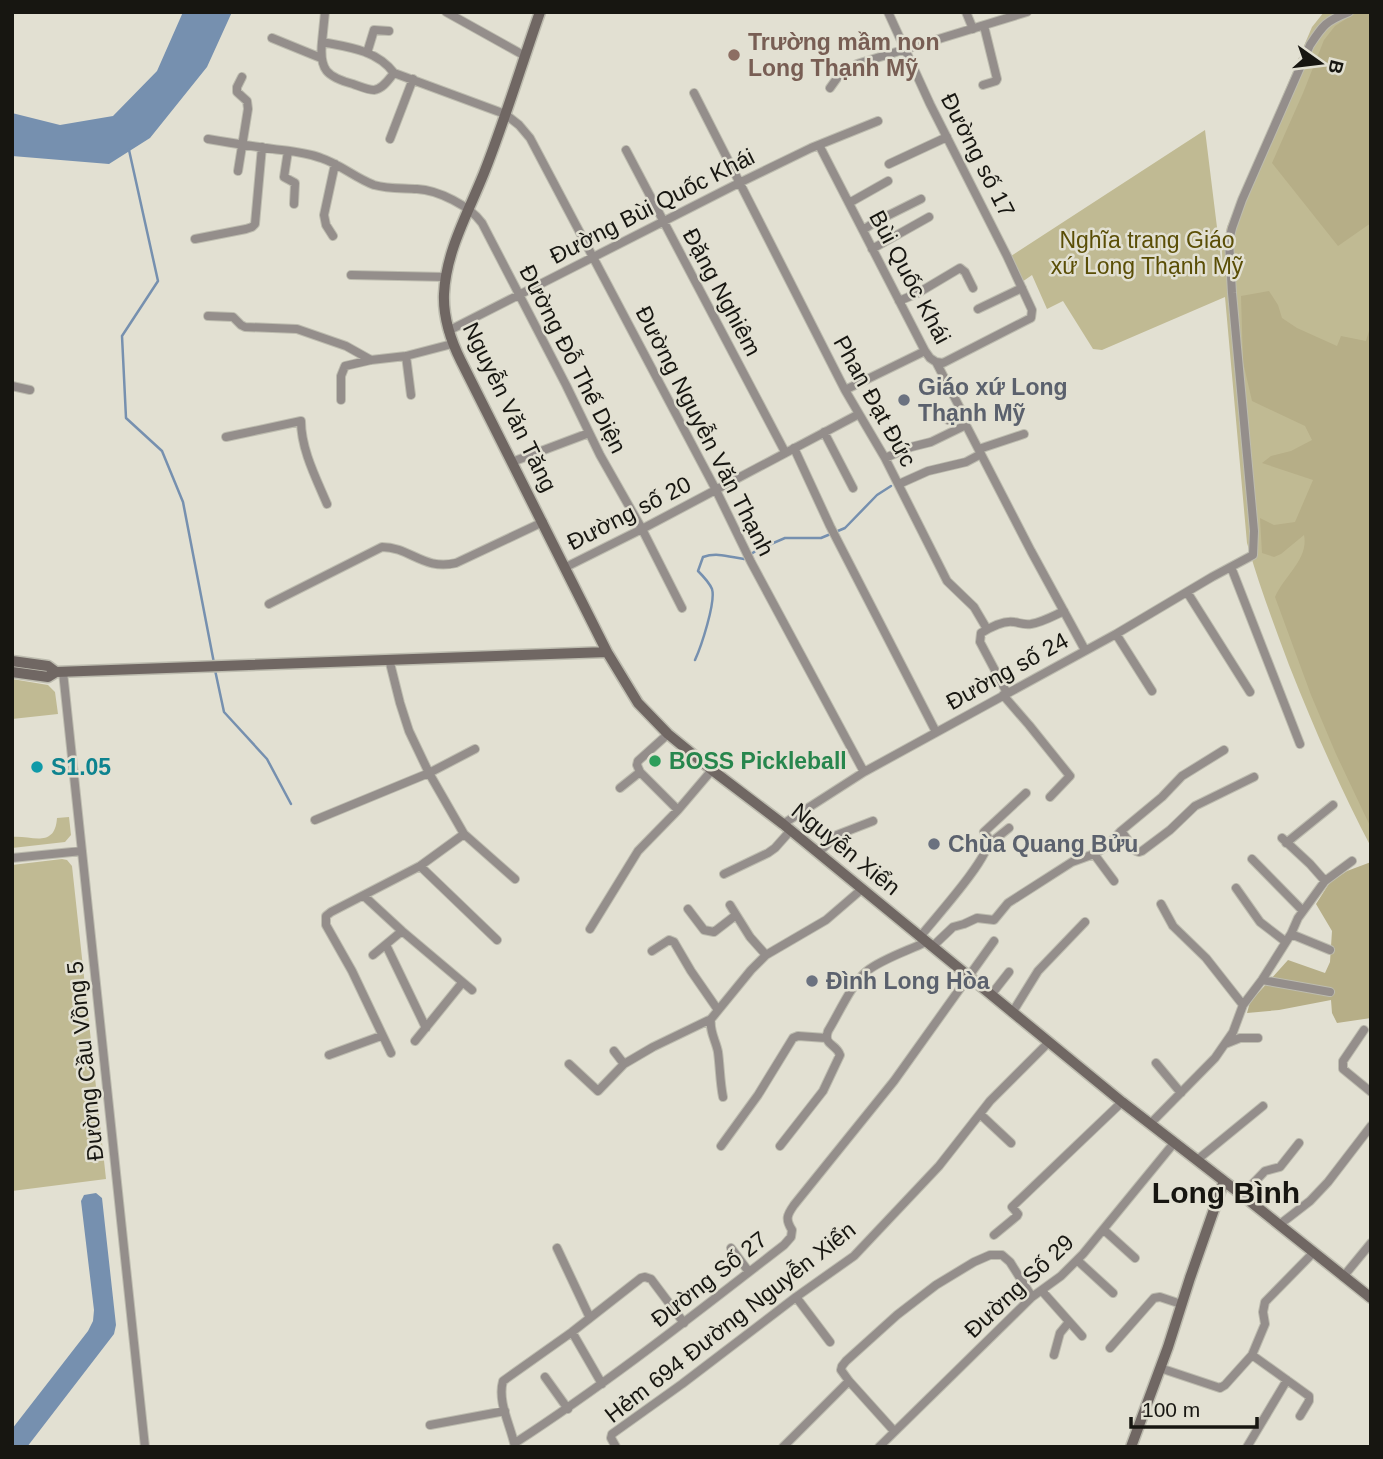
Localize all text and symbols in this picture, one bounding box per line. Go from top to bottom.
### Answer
north arrow [1285,28,1355,98]
place label: Trường mầm non Long Thạnh Mỹ [748,29,939,81]
marker: Trường mầm non Long Thạnh Mỹ [726,47,742,63]
text: B [1324,58,1348,76]
street label: Đường số 17 [936,89,1020,221]
street label: Đường Bùi Quốc Khái [545,143,759,269]
street label: Bùi Quốc Khái [864,206,956,348]
street label: Đặng Nghiêm [678,224,766,360]
park label: Nghĩa trang Giáo xứ Long Thạnh Mỹ [1051,227,1244,279]
street label: Đường Đỗ Thế Diện [514,261,632,457]
street label: Đường Nguyễn Văn Thạnh [631,302,779,560]
street label: Nguyễn Văn Tăng [458,318,562,496]
street label: Phan Đạt Đức [828,331,922,471]
place label: Giáo xứ Long Thạnh Mỹ [918,374,1068,426]
marker: Giáo xứ Long Thạnh Mỹ [896,392,912,408]
street label: Đường số 20 [563,471,695,555]
street label: Đường số 24 [942,627,1073,715]
place label: BOSS Pickleball [669,748,847,774]
marker: BOSS Pickleball [647,753,663,769]
place label: S1.05 [51,754,111,780]
marker: S1.05 [29,759,45,775]
street label: Nguyễn Xiển [787,797,905,901]
place label: Chùa Quang Bửu [948,831,1138,857]
marker: Chùa Quang Bửu [926,836,942,852]
street label: Đường Cầu Vồng 5 [62,960,108,1162]
place label: Đình Long Hòa [826,968,990,994]
marker: Đình Long Hòa [804,973,820,989]
district label: Long Bình [1152,1176,1300,1209]
street label: Hẻm 694 Đường Nguyễn Xiển [600,1216,860,1428]
street label: Đường Số 27 [646,1226,772,1332]
street label: Đường Số 29 [959,1229,1079,1343]
scale bar [1131,1386,1257,1430]
text: 100 m [1142,1398,1200,1421]

